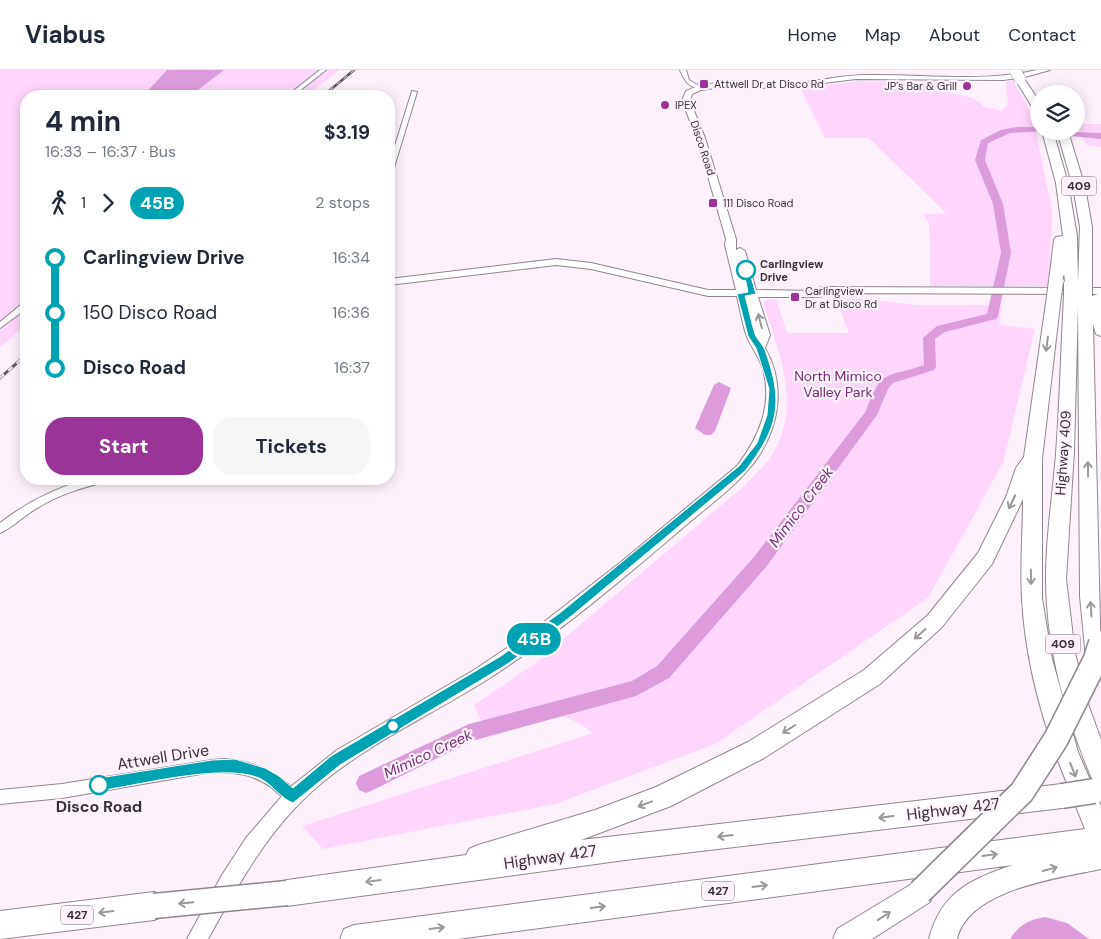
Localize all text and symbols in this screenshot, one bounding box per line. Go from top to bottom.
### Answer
text: Viabus [25,19,106,50]
text: Home [787,23,837,47]
text: Map [865,23,901,47]
text: About [929,23,980,47]
text: Contact [1008,23,1076,47]
place label: Attwell Dr at Disco Rd [714,77,824,91]
marker: Attwell Dr at Disco Rd [698,78,710,90]
place label: JP's Bar & Grill [884,79,957,93]
marker: JP's Bar & Grill [961,80,973,92]
map controls [1030,85,1085,140]
button: layers [1030,85,1085,140]
place label: IPEX [675,98,697,112]
marker: IPEX [659,99,671,111]
text: 4 min [45,103,121,140]
street label: Disco Road [688,119,719,177]
text: $3.19 [324,120,370,145]
text: 16:33 – 16:37 · Bus [45,141,176,162]
road number: 409 [1062,176,1096,195]
icon: walk [45,189,73,217]
icon: forward [94,189,122,217]
text: 45B [140,191,174,215]
text: 1 [81,192,86,213]
text: 2 stops [315,192,370,213]
place label: 111 Disco Road [723,196,793,210]
marker: 111 Disco Road [707,197,719,209]
text: Carlingview Drive [83,245,245,270]
text: 16:34 [333,247,370,268]
place label: Carlingview Drive [760,257,823,284]
marker: Carlingview Drive [736,260,756,280]
place label: Carlingview Dr at Disco Rd [805,284,877,311]
marker: Carlingview Dr at Disco Rd [789,291,801,303]
text: 150 Disco Road [83,300,217,325]
text: 16:36 [332,302,370,323]
one-way arrow [755,313,764,329]
one-way arrow [1042,336,1052,352]
text: Disco Road [83,355,186,380]
text: 16:37 [334,357,370,378]
park label: North Mimico Valley Park [794,367,882,401]
street label: Highway 409 [1051,410,1075,496]
button: Start [45,417,203,475]
button: Tickets [213,417,370,475]
water label: Mimico Creek [764,462,838,551]
one-way arrow [1083,462,1092,478]
one-way arrow [1007,494,1016,509]
one-way arrow [1027,569,1036,585]
one-way arrow [1086,601,1095,617]
line badge: 45B [505,623,563,655]
text: 45B [517,627,551,651]
one-way arrow [913,628,926,640]
road number: 409 [1046,634,1080,654]
unlabelled marker [386,719,400,733]
water label: Mimico Creek [380,725,476,783]
one-way arrow [782,725,796,735]
street label: Attwell Drive [116,739,210,775]
one-way arrow [1069,762,1078,777]
marker: Disco Road [89,775,109,795]
street label: Highway 427 [905,793,1001,825]
place label: Disco Road [56,796,142,817]
one-way arrow [638,800,653,809]
one-way arrow [879,812,895,822]
one-way arrow [717,831,733,841]
street label: Highway 427 [502,840,598,874]
one-way arrow [982,850,998,860]
one-way arrow [1042,864,1058,874]
one-way arrow [365,876,381,886]
road number: 427 [702,881,734,900]
one-way arrow [751,881,767,891]
one-way arrow [178,898,194,907]
one-way arrow [590,902,606,912]
road number: 427 [61,906,93,924]
one-way arrow [98,907,114,917]
one-way arrow [876,910,890,920]
one-way arrow [429,923,445,933]

